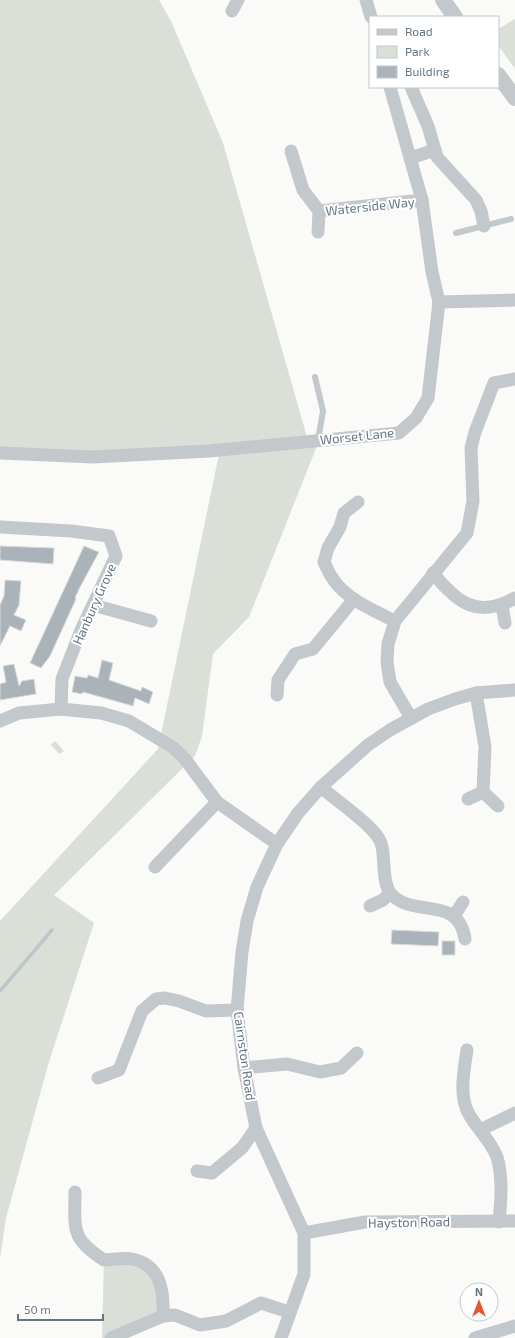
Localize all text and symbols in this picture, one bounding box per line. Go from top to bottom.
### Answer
legend [369,16,499,88]
text: Road [405,24,433,38]
text: Park [405,44,430,58]
text: Building [405,64,450,78]
street label: Waterside Way [325,193,416,219]
street label: Worset Lane [319,424,395,448]
street label: Hanbury Grove [69,561,119,647]
street label: Cairnston Road [231,1010,259,1102]
street label: Hayston Road [368,1213,450,1231]
north arrow [459,1282,499,1322]
text: N [475,1285,483,1298]
scale bar [18,1296,103,1322]
text: 50 m [24,1302,51,1316]

